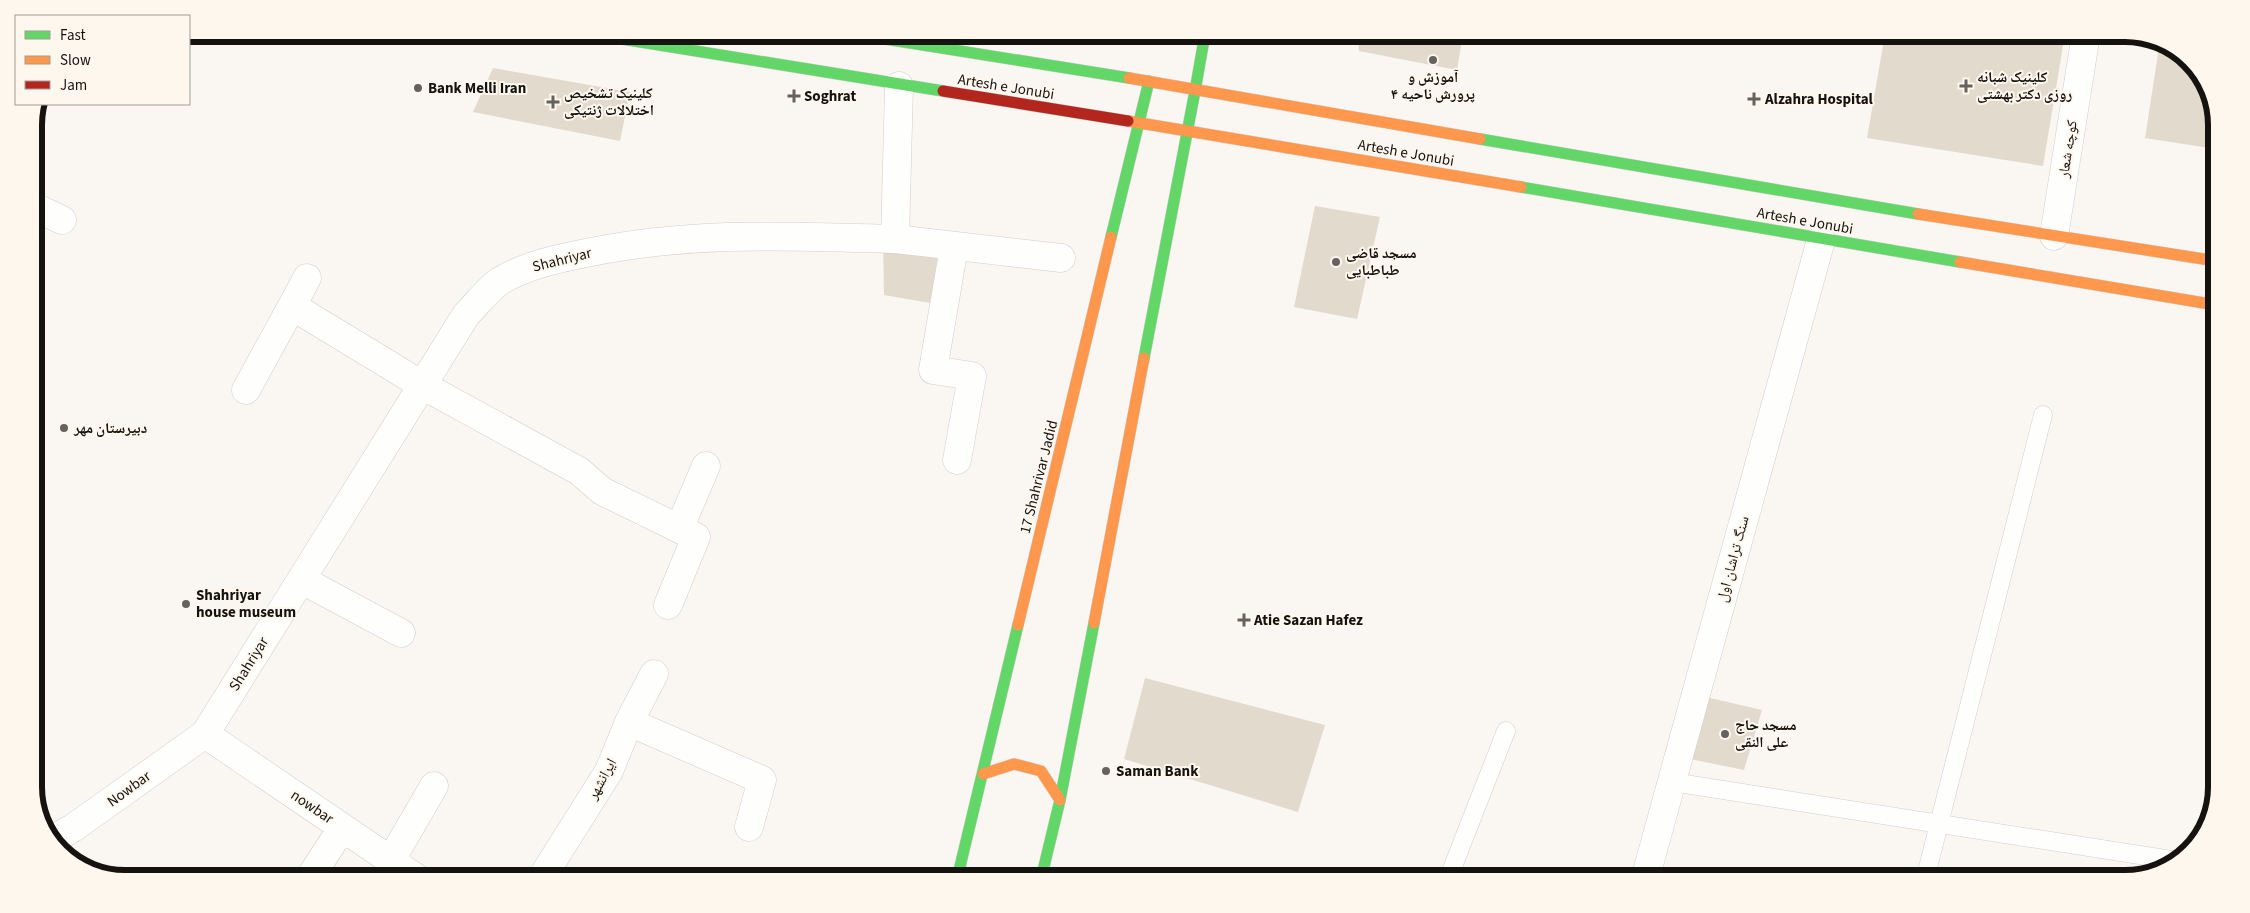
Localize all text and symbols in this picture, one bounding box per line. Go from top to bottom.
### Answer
legend [15,15,190,105]
text: Fast [60,25,86,46]
text: Slow [60,50,91,71]
marker: آموزش و پرورش ناحیه ۴ [1427,54,1439,66]
place label: آموزش و پرورش ناحیه ۴ [1391,67,1475,105]
place label: کلینیک شبانه روزی دکتر بهشتی [1977,67,2072,105]
street label: Artesh e Jonubi [956,69,1056,105]
text: Jam [60,75,87,96]
place label: Bank Melli Iran [428,78,526,99]
marker: کلینیک شبانه روزی دکتر بهشتی [1959,79,1973,93]
marker: Bank Melli Iran [412,82,424,94]
place label: کلینیک تشخیص اختلالات ژنتیکی [564,83,654,121]
place label: Soghrat [804,86,856,107]
place label: Alzahra Hospital [1764,89,1874,110]
marker: Soghrat [788,90,800,102]
marker: Alzahra Hospital [1747,92,1761,106]
marker: کلینیک تشخیص اختلالات ژنتیکی [546,95,560,109]
street label: کوچه شعار [2053,119,2083,180]
street label: Artesh e Jonubi [1356,134,1456,172]
street label: Artesh e Jonubi [1755,202,1855,240]
street label: Shahriyar [530,242,595,277]
place label: مسجد قاضی طباطبایی [1346,243,1417,281]
marker: مسجد قاضی طباطبایی [1330,256,1342,268]
place label: دبیرستان مهر [73,418,147,439]
street label: 17 Shahrivar Jadid [1015,418,1063,536]
marker: دبیرستان مهر [58,422,70,434]
street label: سنگ تراشان اول [1711,513,1755,605]
place label: Shahriyar house museum [196,585,296,623]
marker: Shahriyar house museum [180,598,192,610]
place label: Atie Sazan Hafez [1253,610,1363,631]
marker: Atie Sazan Hafez [1238,614,1250,626]
street label: Shahriyar [224,632,274,695]
place label: مسجد حاج علی النقی [1735,715,1797,753]
marker: مسجد حاج علی النقی [1719,728,1731,740]
street label: ایرانشهر [582,755,622,804]
place label: Saman Bank [1116,761,1199,782]
marker: Saman Bank [1100,765,1112,777]
street label: Nowbar [103,766,156,812]
street label: nowbar [286,785,338,830]

